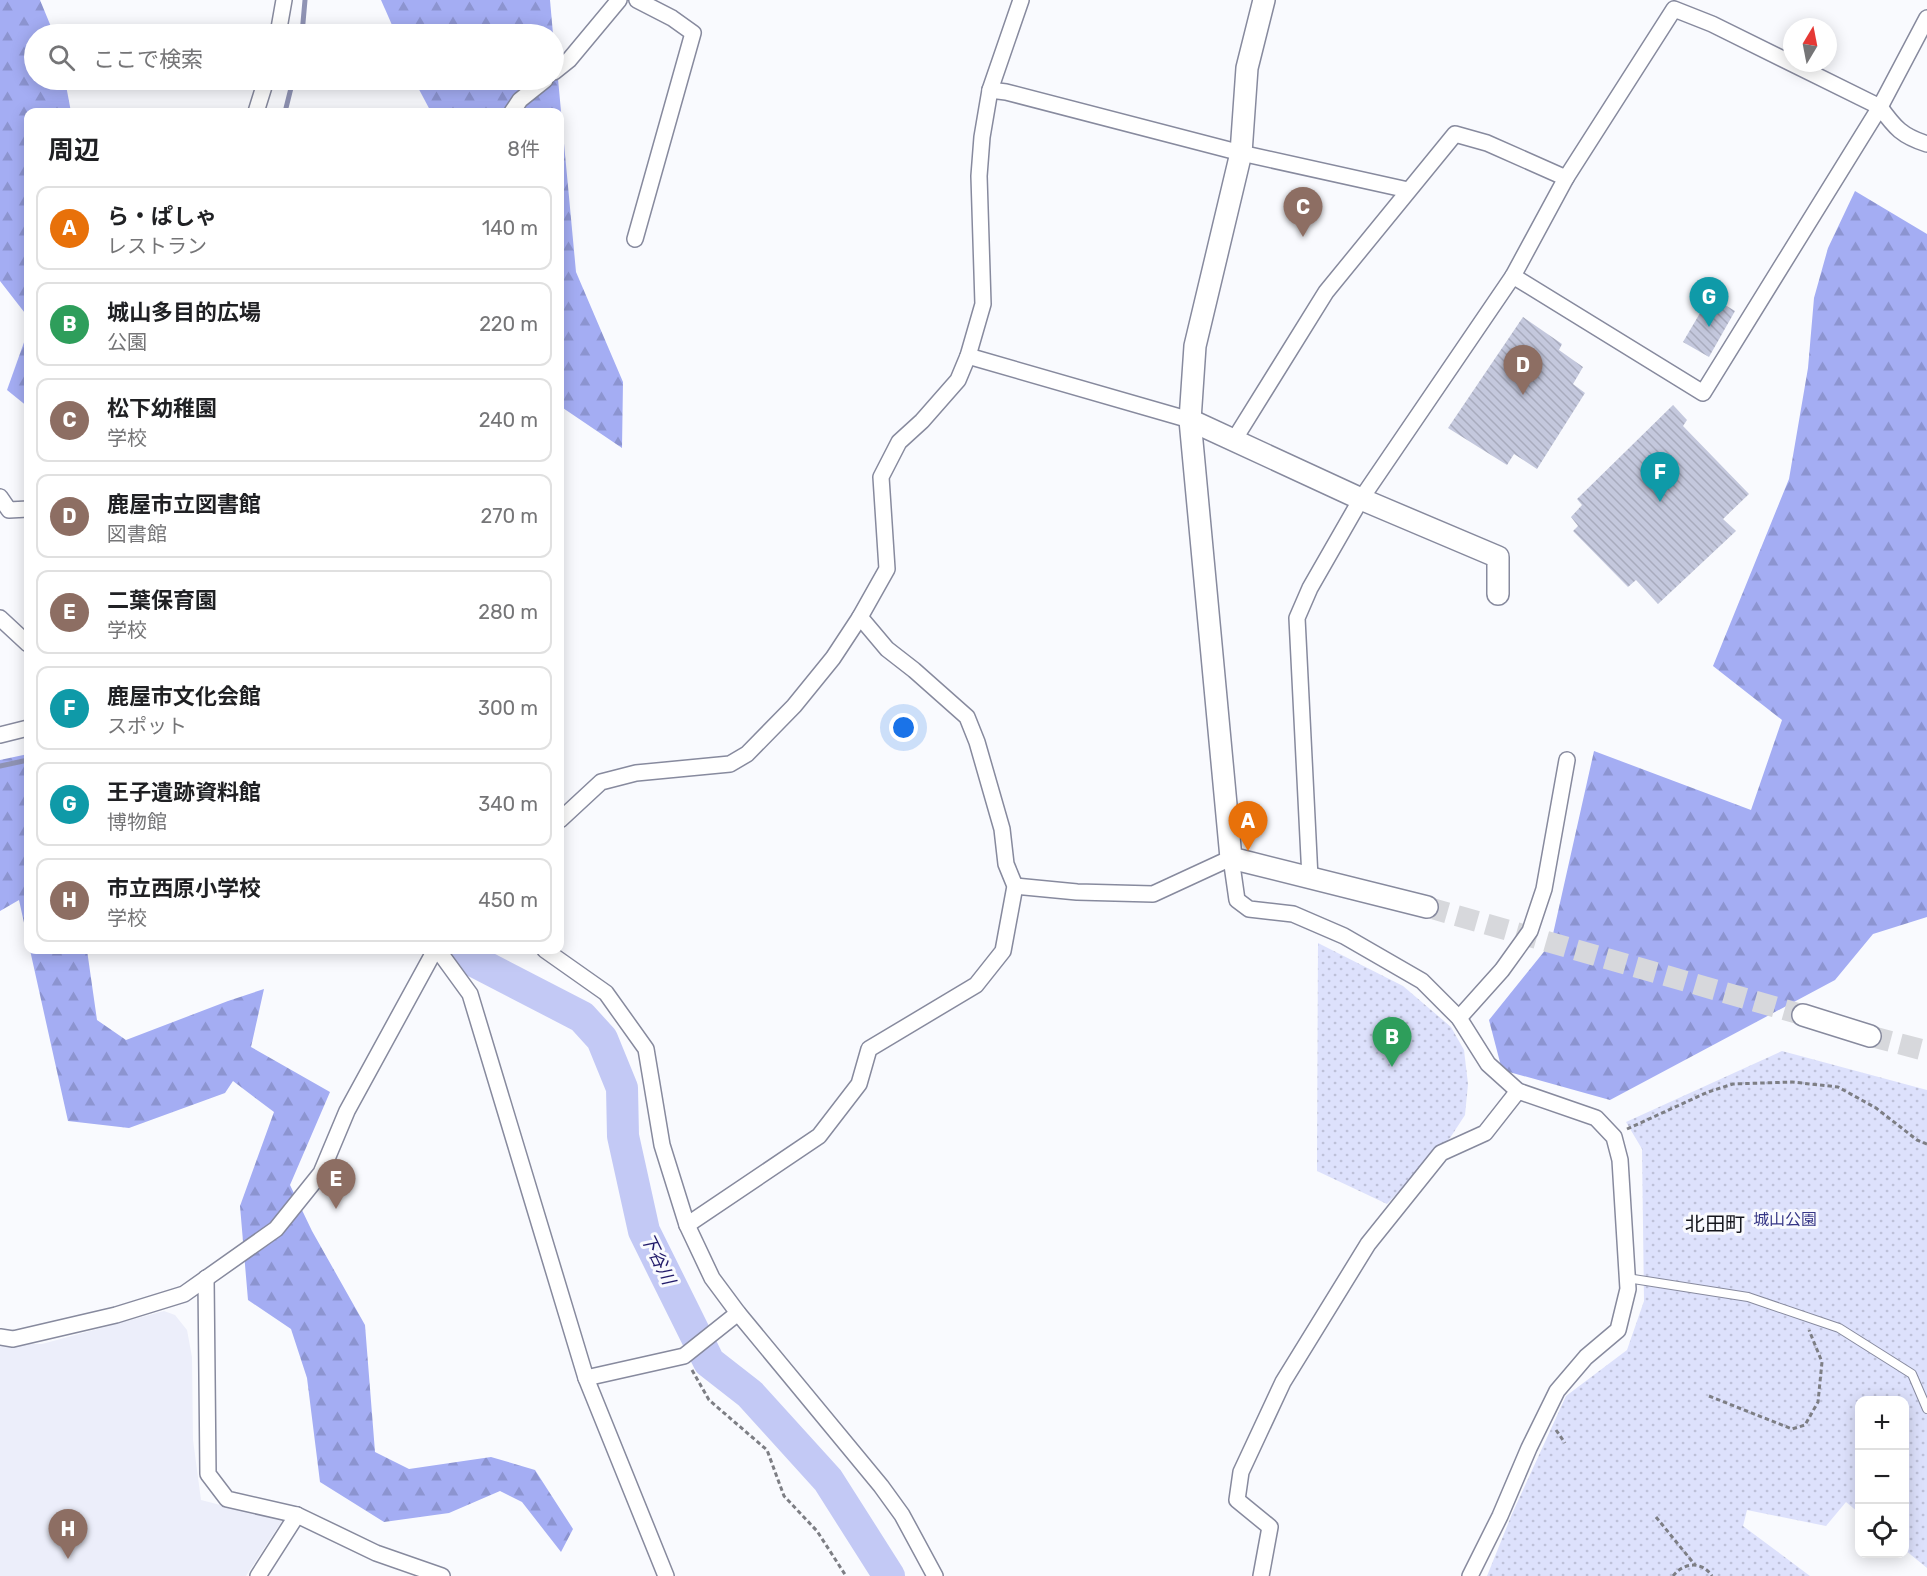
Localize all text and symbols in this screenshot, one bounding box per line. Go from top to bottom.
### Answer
north arrow [1783,18,1837,72]
search box [24,24,564,90]
icon: search [45,41,78,74]
text: ここで検索 [93,46,203,73]
text: 周辺 [48,135,100,166]
text: 8件 [507,137,540,161]
pin: C [1284,188,1322,237]
text: ら・ぱしゃ [107,203,217,230]
text: A [62,216,77,240]
text: 140 m [482,216,538,240]
text: レストラン [107,234,207,258]
pin: G [1690,278,1728,327]
text: 城山多目的広場 [107,299,261,326]
text: B [62,312,77,336]
text: 220 m [479,312,538,336]
text: 公園 [107,330,147,354]
pin: D [1504,346,1543,395]
text: 松下幼稚園 [107,395,217,422]
text: C [62,408,77,432]
text: 240 m [479,408,538,432]
text: 学校 [107,426,147,450]
pin: F [1640,452,1680,502]
text: 鹿屋市立図書館 [107,491,261,518]
text: D [62,504,77,528]
text: 270 m [481,504,538,528]
text: 図書館 [107,522,167,546]
text: 二葉保育園 [107,587,217,614]
text: E [63,600,76,624]
text: 280 m [478,600,538,624]
text: 学校 [107,618,147,642]
text: 鹿屋市文化会館 [107,683,261,710]
text: F [63,696,76,720]
text: 300 m [478,696,538,720]
your location [889,713,918,742]
text: スポット [107,714,187,738]
text: 王子遺跡資料館 [107,779,261,806]
text: G [62,792,77,816]
text: 340 m [478,792,538,816]
pin: A [1228,802,1268,851]
text: 博物館 [107,810,167,834]
text: 市立西原小学校 [107,875,261,902]
text: H [62,888,77,912]
text: 450 m [478,888,538,912]
text: 学校 [107,906,147,930]
pin: B [1372,1018,1412,1067]
pin: E [316,1160,356,1209]
park label: 城山公園 [1753,1210,1817,1229]
district label: 北田町 [1685,1212,1745,1236]
water label: 下谷川 [636,1230,681,1290]
map controls [1855,1396,1909,1558]
button: + [1855,1396,1909,1450]
button: − [1855,1450,1909,1504]
button: locate [1855,1504,1909,1558]
pin: H [48,1510,88,1559]

